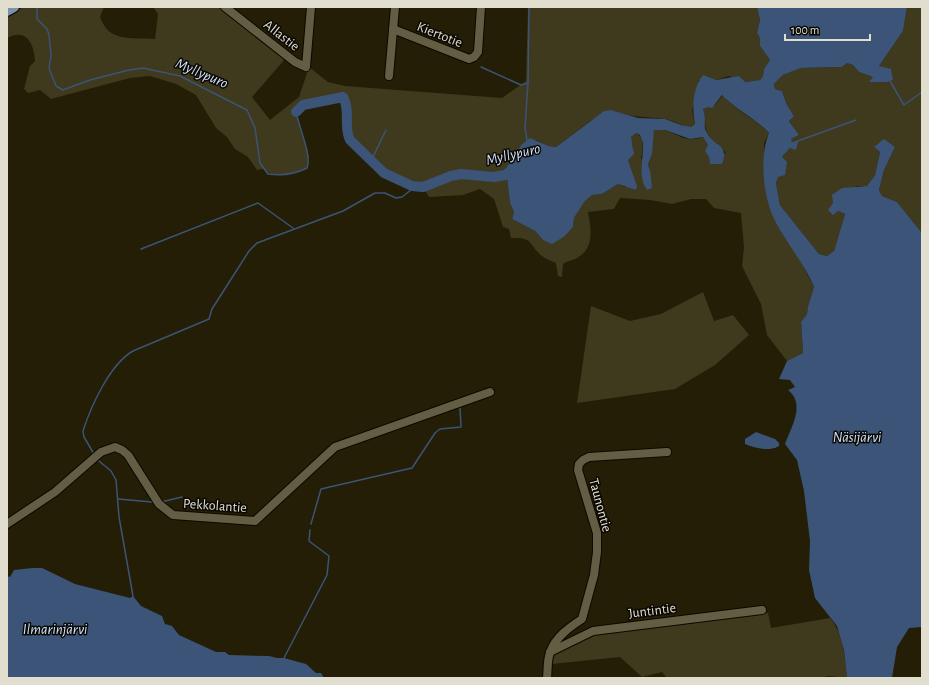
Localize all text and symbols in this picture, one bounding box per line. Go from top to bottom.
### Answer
scale bar [785,16,870,42]
street label: Allastie [261,18,302,54]
street label: Kiertotie [415,20,464,50]
text: 100 m [791,24,819,36]
water label: Myllypuro [173,56,230,91]
water label: Myllypuro [484,141,542,168]
water label: Näsijärvi [833,430,881,445]
street label: Taunontie [586,477,614,534]
street label: Pekkolantie [183,497,247,515]
street label: Juntintie [628,601,677,621]
water label: Ilmarinjärvi [23,622,87,637]

